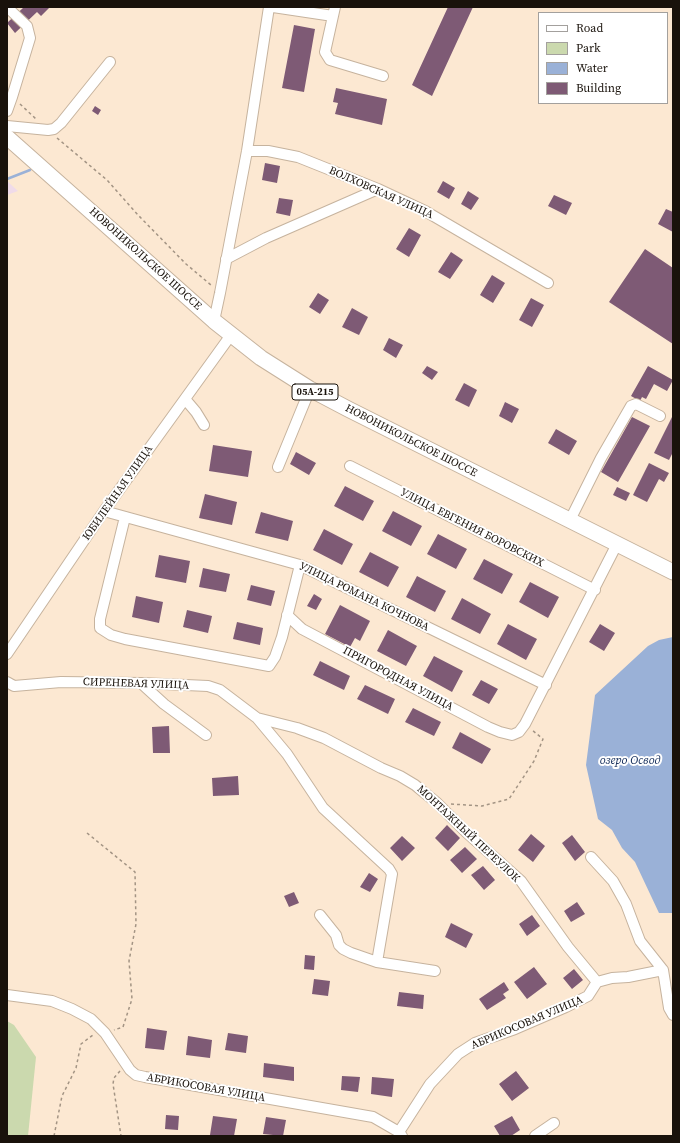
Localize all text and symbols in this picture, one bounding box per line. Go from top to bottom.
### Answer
legend [538,12,668,104]
text: Road [576,20,603,36]
text: Park [576,40,601,56]
text: Water [576,60,608,76]
text: Building [576,80,621,96]
street label: ВОЛХОВСКАЯ УЛИЦА [327,164,435,222]
street label: НОВОНИКОЛЬСКОЕ ШОССЕ [86,205,204,313]
road number: 05А-215 [292,384,338,400]
street label: НОВОНИКОЛЬСКОЕ ШОССЕ [343,402,479,480]
street label: ЮБИЛЕЙНАЯ УЛИЦА [80,443,156,543]
street label: УЛИЦА ЕВГЕНИЯ БОРОВСКИХ [398,486,546,570]
street label: УЛИЦА РОМАНА КОЧНОВА [297,560,431,634]
street label: ПРИГОРОДНАЯ УЛИЦА [341,644,455,714]
street label: СИРЕНЕВАЯ УЛИЦА [83,676,189,692]
water label: озеро Освод [600,754,660,768]
street label: МОНТАЖНЫЙ ПЕРЕУЛОК [414,783,522,885]
street label: АБРИКОСОВАЯ УЛИЦА [469,993,585,1053]
street label: АБРИКОСОВАЯ УЛИЦА [146,1071,266,1105]

